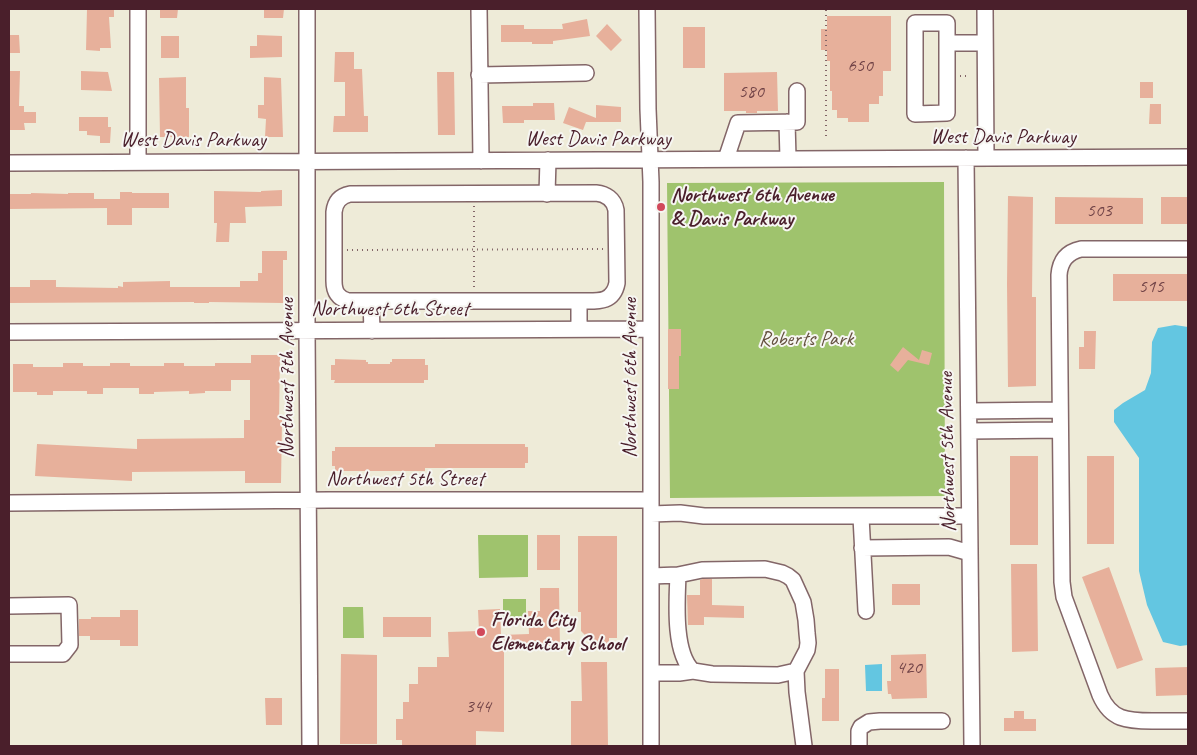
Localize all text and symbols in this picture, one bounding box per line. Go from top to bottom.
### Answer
house number: 650 [847,55,873,77]
house number: 580 [738,81,764,103]
street label: West Davis Parkway [930,124,1076,150]
street label: West Davis Parkway [525,126,671,152]
street label: West Davis Parkway [120,127,266,153]
place label: Northwest 6th Avenue & Davis Parkway [671,182,834,232]
house number: 503 [1086,200,1112,222]
marker: Northwest 6th Avenue & Davis Parkway [655,201,667,213]
house number: 515 [1138,276,1164,298]
street label: Northwest 6th Street [311,296,469,322]
street label: Northwest 7th Avenue [274,298,300,458]
street label: Northwest 6th Avenue [617,298,643,458]
park label: Roberts Park [759,326,853,352]
street label: Northwest 5th Avenue [934,372,962,532]
street label: Northwest 5th Street [326,466,484,492]
place label: Florida City Elementary School [491,607,624,657]
marker: Florida City Elementary School [475,626,487,638]
house number: 420 [896,657,922,679]
house number: 344 [465,696,491,718]

